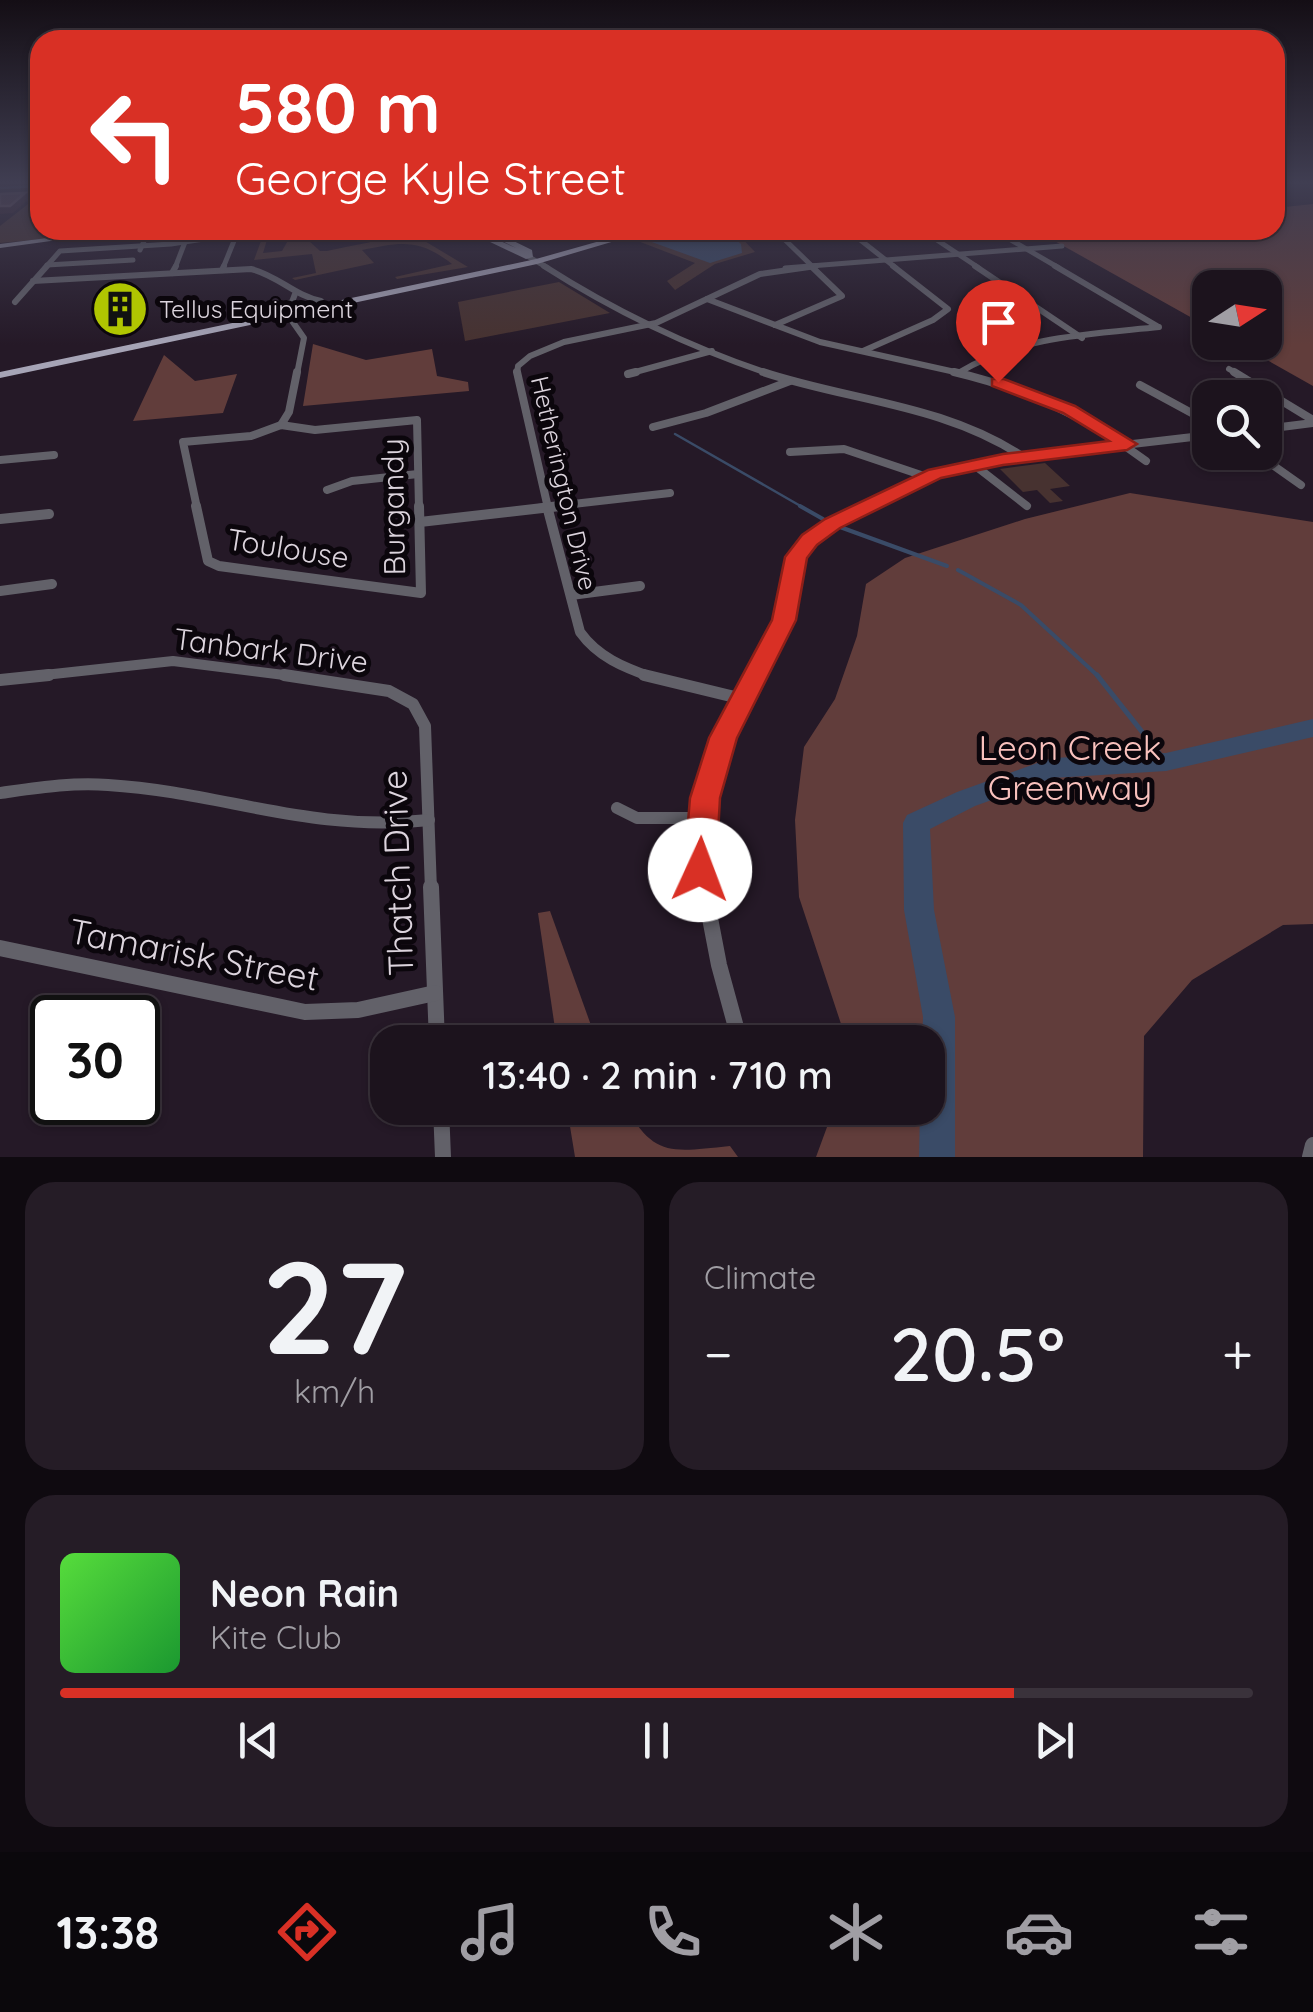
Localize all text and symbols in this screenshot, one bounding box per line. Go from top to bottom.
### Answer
text: 580 m [235,63,441,151]
icon: left [70,70,200,200]
text: George Kyle Street [235,150,626,206]
north arrow [1192,270,1282,360]
map controls [1192,270,1282,470]
building icon: Tellus Equipment [90,279,150,339]
pin [956,280,1041,383]
place label: Tellus Equipment [159,293,353,324]
icon: arrive [971,295,1026,350]
street label: Hetherington Drive [525,373,604,593]
button: search [1192,380,1282,470]
street label: Burgandy [373,438,413,576]
street label: Toulouse [225,520,352,576]
street label: Tanbark Drive [172,619,370,681]
park label: Leon Creek Greenway [978,725,1162,809]
street label: Thatch Drive [371,769,423,977]
position arrow [648,818,752,922]
street label: Tamarisk Street [66,908,323,1000]
speed limit sign: 30 [30,995,160,1125]
text: 13:40 · 2 min · 710 m [482,1051,833,1099]
text: 27 [262,1224,407,1387]
text: Climate [704,1257,816,1297]
text: 20.5° [890,1306,1065,1400]
text: − [704,1319,733,1388]
text: + [1222,1319,1253,1388]
text: km/h [294,1371,375,1411]
text: Neon Rain [210,1569,399,1617]
text: Kite Club [210,1617,342,1657]
icon: previous [231,1713,286,1768]
icon: pause [629,1713,684,1768]
icon: next [1027,1713,1082,1768]
icon: directions [272,1897,342,1967]
icon: music [455,1897,525,1967]
icon: phone [638,1897,708,1967]
icon: climate [821,1897,891,1967]
icon: car [1004,1897,1074,1967]
icon: filters [1186,1897,1256,1967]
text: 13:38 [56,1904,159,1960]

